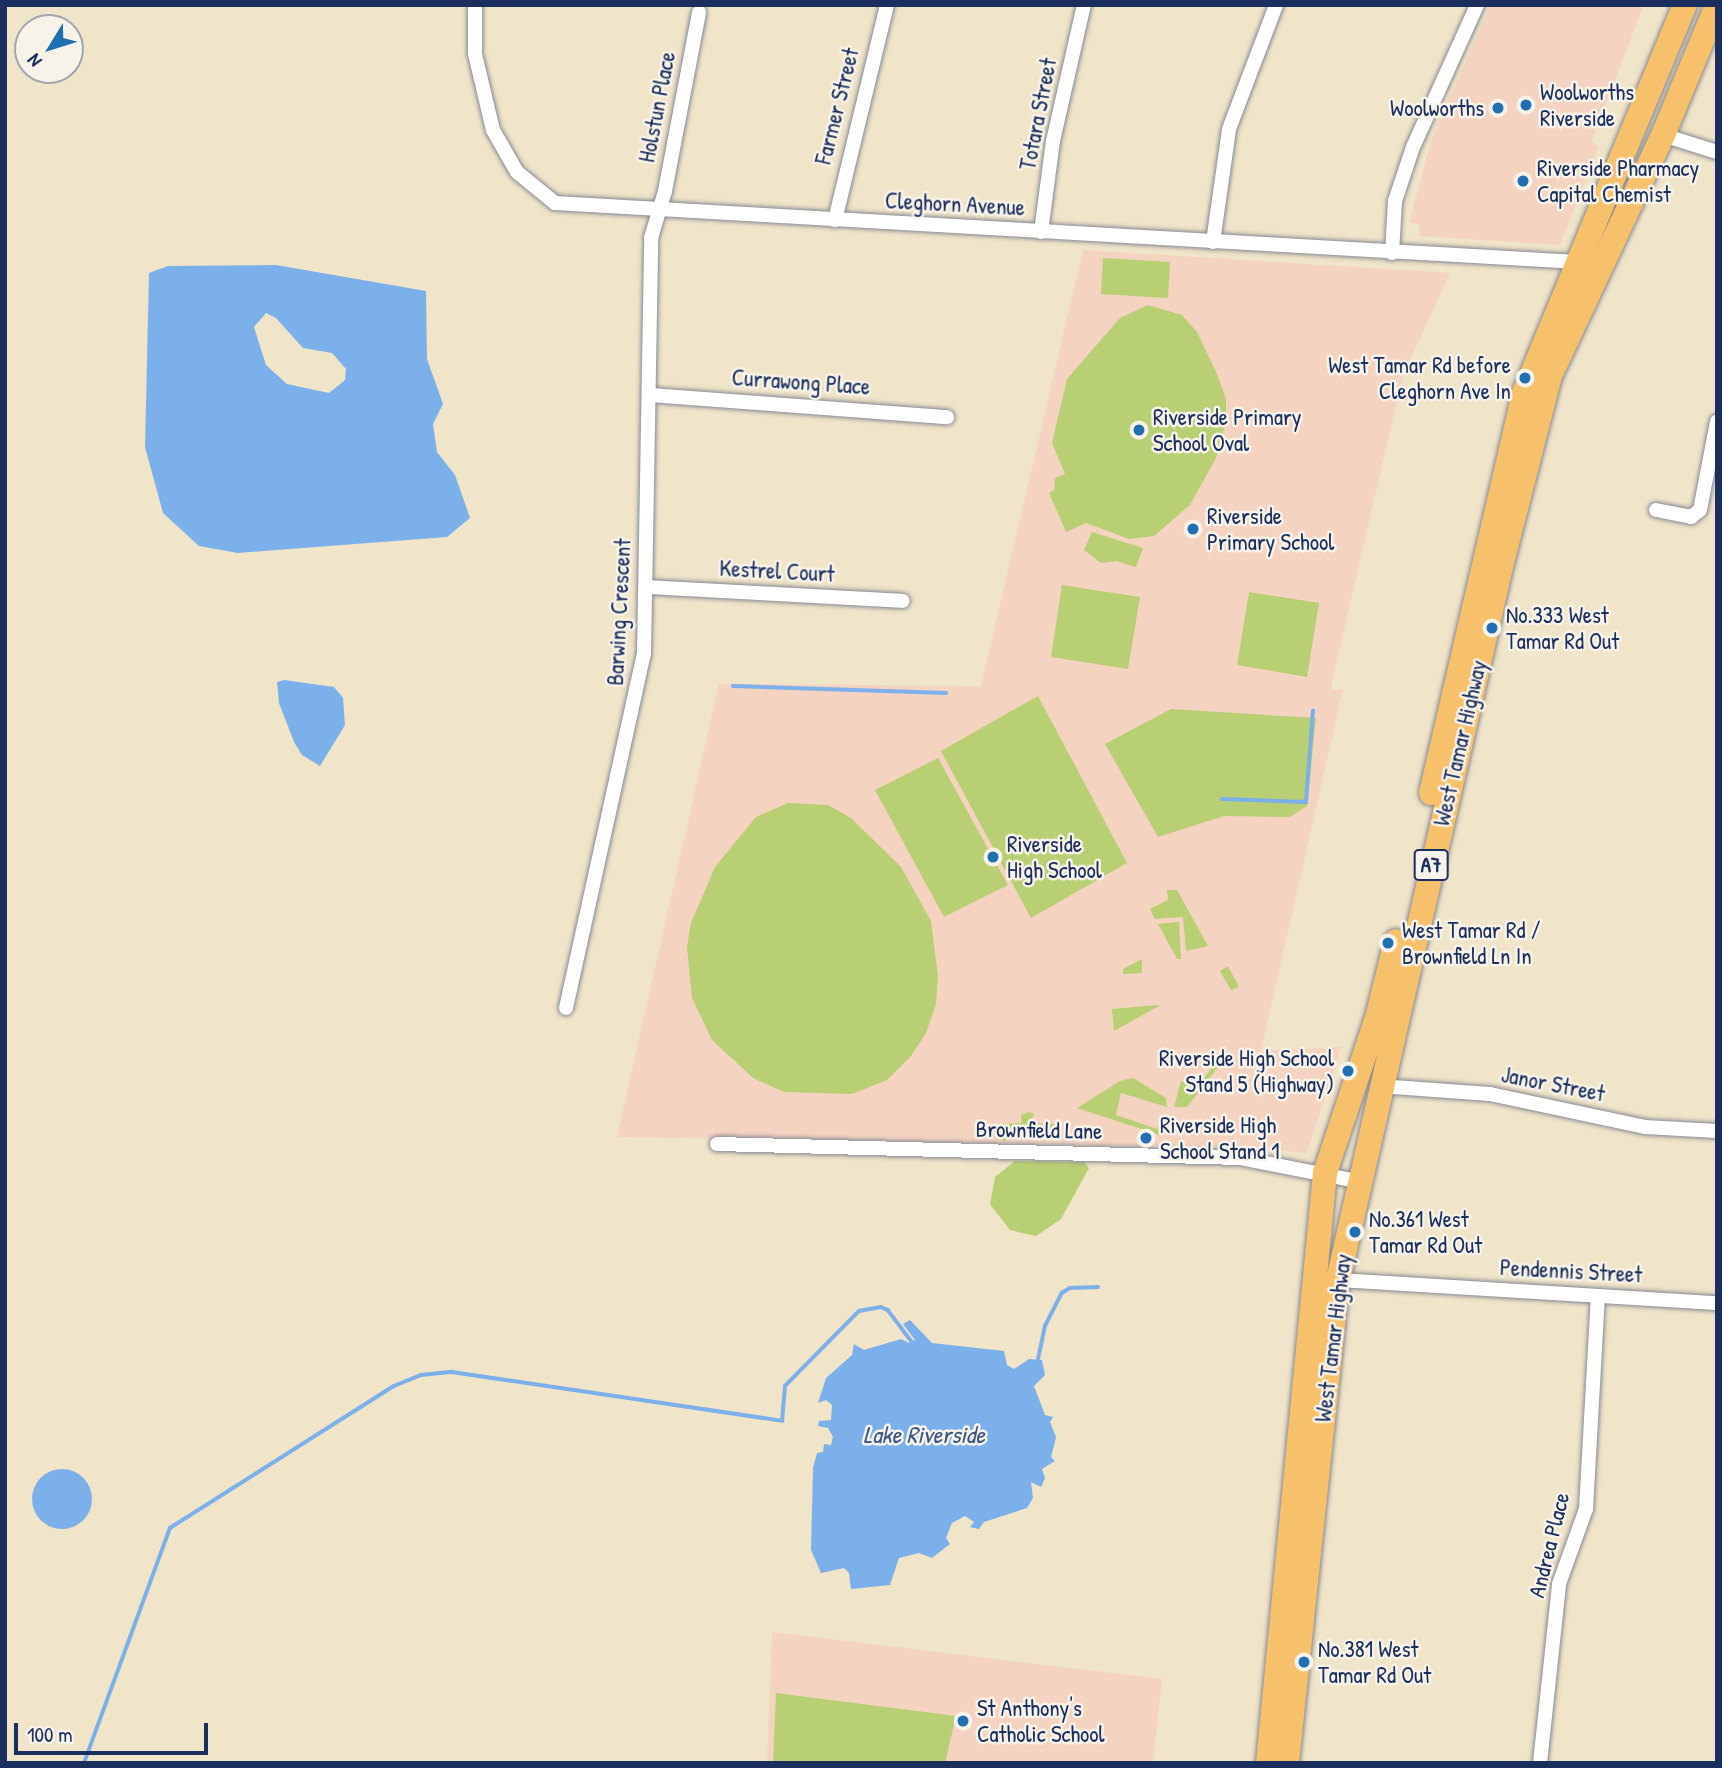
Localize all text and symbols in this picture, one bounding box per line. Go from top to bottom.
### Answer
north arrow [14,14,84,84]
street label: Farmer Street [809,45,865,167]
text: N [21,49,47,73]
street label: Holstun Place [633,49,681,165]
street label: Totara Street [1014,56,1062,172]
place label: Woolworths Riverside [1540,78,1634,132]
place label: Woolworths [1390,94,1484,122]
marker: Woolworths Riverside [1518,97,1534,113]
marker: Woolworths [1490,100,1506,116]
place label: Riverside Pharmacy Capital Chemist [1537,154,1699,208]
marker: Riverside Pharmacy Capital Chemist [1515,173,1531,189]
street label: Cleghorn Avenue [884,187,1026,221]
place label: West Tamar Rd before Cleghorn Ave In [1328,351,1511,405]
street label: Currawong Place [731,363,871,401]
marker: West Tamar Rd before Cleghorn Ave In [1517,370,1533,386]
place label: Riverside Primary School Oval [1153,403,1302,457]
marker: Riverside Primary School Oval [1131,422,1147,438]
place label: Riverside Primary School [1207,502,1334,556]
marker: Riverside Primary School [1185,521,1201,537]
street label: Barwing Crescent [601,538,637,686]
street label: Kestrel Court [719,554,835,588]
place label: No.333 West Tamar Rd Out [1506,601,1619,655]
marker: No.333 West Tamar Rd Out [1484,620,1500,636]
street label: West Tamar Highway [1428,657,1492,829]
place label: Riverside High School [1007,830,1102,884]
road number: A7 [1414,848,1448,882]
marker: Riverside High School [985,849,1001,865]
place label: West Tamar Rd / Brownfield Ln In [1402,916,1540,970]
marker: West Tamar Rd / Brownfield Ln In [1380,935,1396,951]
place label: Riverside High School Stand 5 (Highway) [1159,1044,1334,1098]
street label: Janor Street [1499,1060,1607,1108]
marker: Riverside High School Stand 5 (Highway) [1340,1063,1356,1079]
place label: Riverside High School Stand 1 [1160,1111,1280,1165]
street label: Brownfield Lane [975,1115,1103,1145]
marker: Riverside High School Stand 1 [1138,1130,1154,1146]
place label: No.361 West Tamar Rd Out [1369,1205,1482,1259]
marker: No.361 West Tamar Rd Out [1347,1224,1363,1240]
street label: West Tamar Highway [1309,1252,1357,1424]
street label: Pendennis Street [1499,1253,1643,1289]
water label: Lake Riverside [863,1421,985,1449]
street label: Andrea Place [1523,1490,1575,1600]
place label: No.381 West Tamar Rd Out [1318,1635,1431,1689]
marker: No.381 West Tamar Rd Out [1296,1654,1312,1670]
place label: St Anthony's Catholic School [977,1694,1105,1748]
scale bar [18,1708,212,1752]
marker: St Anthony's Catholic School [955,1713,971,1729]
text: 100 m [27,1720,73,1749]

